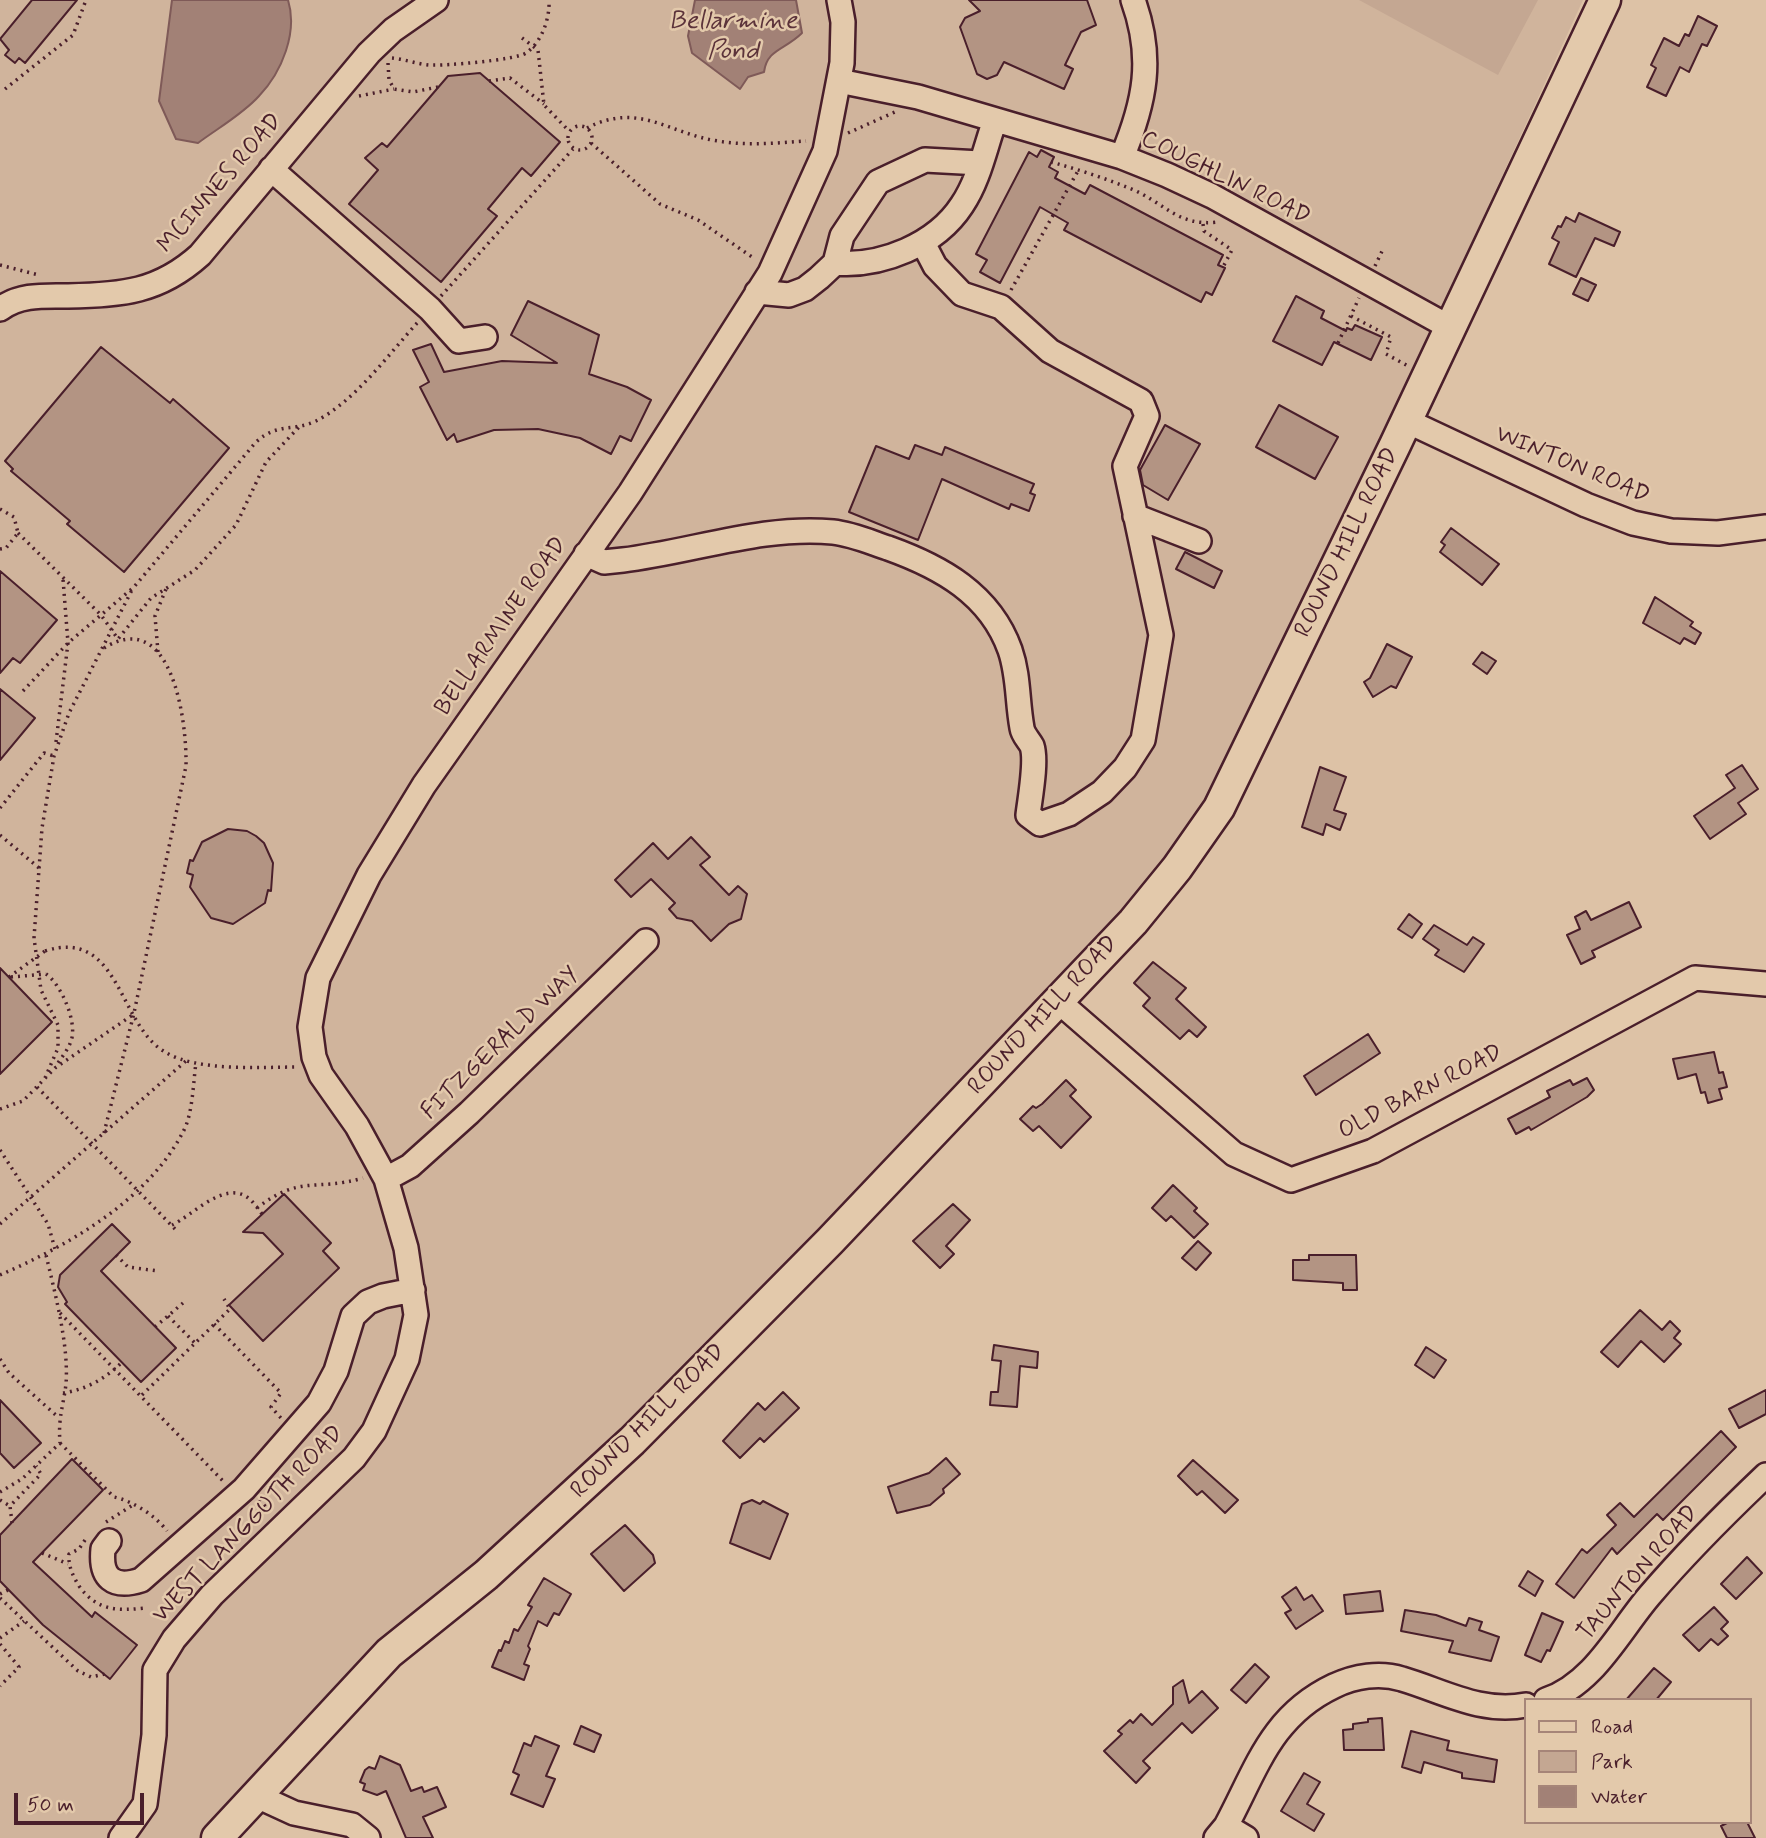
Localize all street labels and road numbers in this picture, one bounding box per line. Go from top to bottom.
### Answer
street label: MCINNES ROAD [152,108,290,260]
street label: COUGHLIN ROAD [1136,126,1314,232]
street label: WINTON ROAD [1491,421,1653,511]
street label: ROUND HILL ROAD [1290,444,1406,642]
street label: BELLARMINE ROAD [429,532,575,722]
street label: ROUND HILL ROAD [963,930,1125,1102]
street label: FITZGERALD WAY [416,961,586,1127]
street label: OLD BARN ROAD [1334,1039,1508,1147]
street label: ROUND HILL ROAD [566,1339,732,1505]
street label: WEST LANGGUTH ROAD [147,1420,351,1630]
street label: TAUNTON ROAD [1572,1500,1706,1648]

